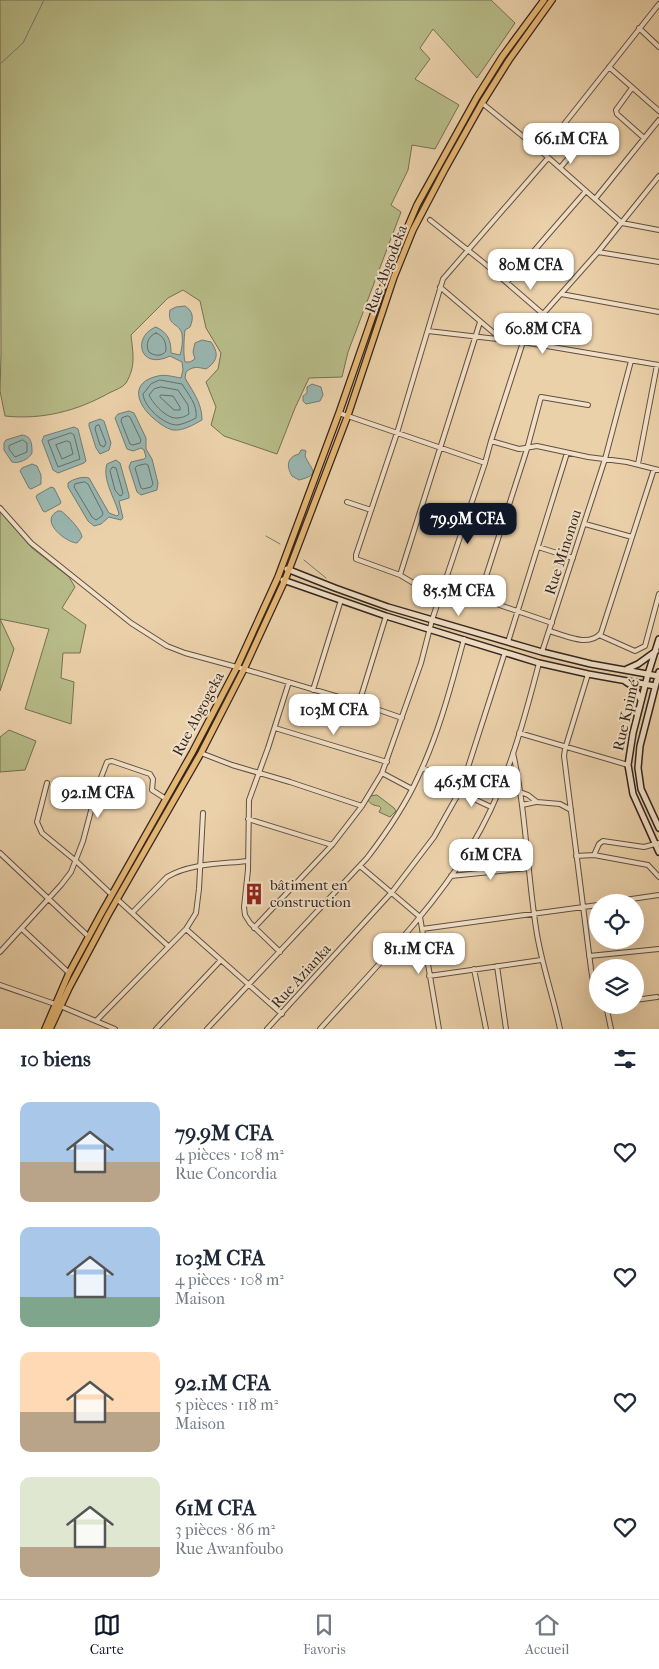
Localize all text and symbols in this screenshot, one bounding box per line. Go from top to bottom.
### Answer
pin: 66.1M CFA [514,122,628,165]
text: 66.1M CFA [534,129,608,148]
street label: Rue Abgodeka [361,221,411,316]
pin: 80M CFA [485,248,577,291]
text: 80M CFA [499,255,563,274]
pin: 60.8M CFA [486,312,600,355]
text: 60.8M CFA [505,319,581,338]
pin: 79.9M CFA [411,502,525,545]
street label: Rue Minonou [541,507,585,597]
text: 79.9M CFA [431,509,505,528]
pin: 85.5M CFA [402,574,516,617]
text: 85.5M CFA [423,581,495,600]
street label: Rue Abgogeka [168,668,228,759]
street label: Rue Kpimé [609,677,643,753]
pin: 103M CFA [282,694,386,736]
text: 103M CFA [300,700,368,719]
pin: 46.5M CFA [415,766,529,808]
text: 46.5M CFA [435,772,510,791]
pin: 92.1M CFA [41,776,155,819]
text: 92.1M CFA [62,783,134,802]
pin: 61M CFA [445,838,537,881]
text: 61M CFA [460,845,522,864]
place label: bâtiment en construction [269,876,351,911]
building icon: bâtiment en construction [241,881,267,907]
map controls [589,894,644,1014]
button: locate [589,894,644,949]
pin: 81.1M CFA [362,932,476,975]
street label: Rue Azianka [267,939,335,1012]
text: 81.1M CFA [384,939,454,958]
button: layers [589,959,644,1014]
icon: filters [611,1045,639,1073]
text: 10 biens [20,1047,91,1071]
text: 79.9M CFA [175,1121,273,1145]
icon: home [60,1122,120,1182]
icon: heart [611,1138,639,1166]
text: 4 pièces · 108 m² [175,1145,284,1164]
text: Rue Concordia [175,1164,277,1183]
text: 103M CFA [175,1246,265,1270]
icon: home [60,1247,120,1307]
icon: heart [611,1263,639,1291]
text: 4 pièces · 108 m² [175,1270,284,1289]
text: Maison [175,1289,225,1308]
text: 92.1M CFA [175,1371,271,1395]
icon: home [60,1372,120,1432]
icon: heart [611,1388,639,1416]
text: 5 pièces · 118 m² [175,1395,278,1414]
text: Maison [175,1414,225,1433]
text: 61M CFA [175,1496,256,1520]
icon: home [60,1497,120,1557]
icon: heart [611,1513,639,1541]
text: 3 pièces · 86 m² [175,1520,275,1539]
text: Rue Awanfoubo [175,1539,283,1558]
tab: Carte [90,1611,124,1658]
tab: Favoris [303,1611,346,1658]
tab: Accueil [525,1611,569,1658]

